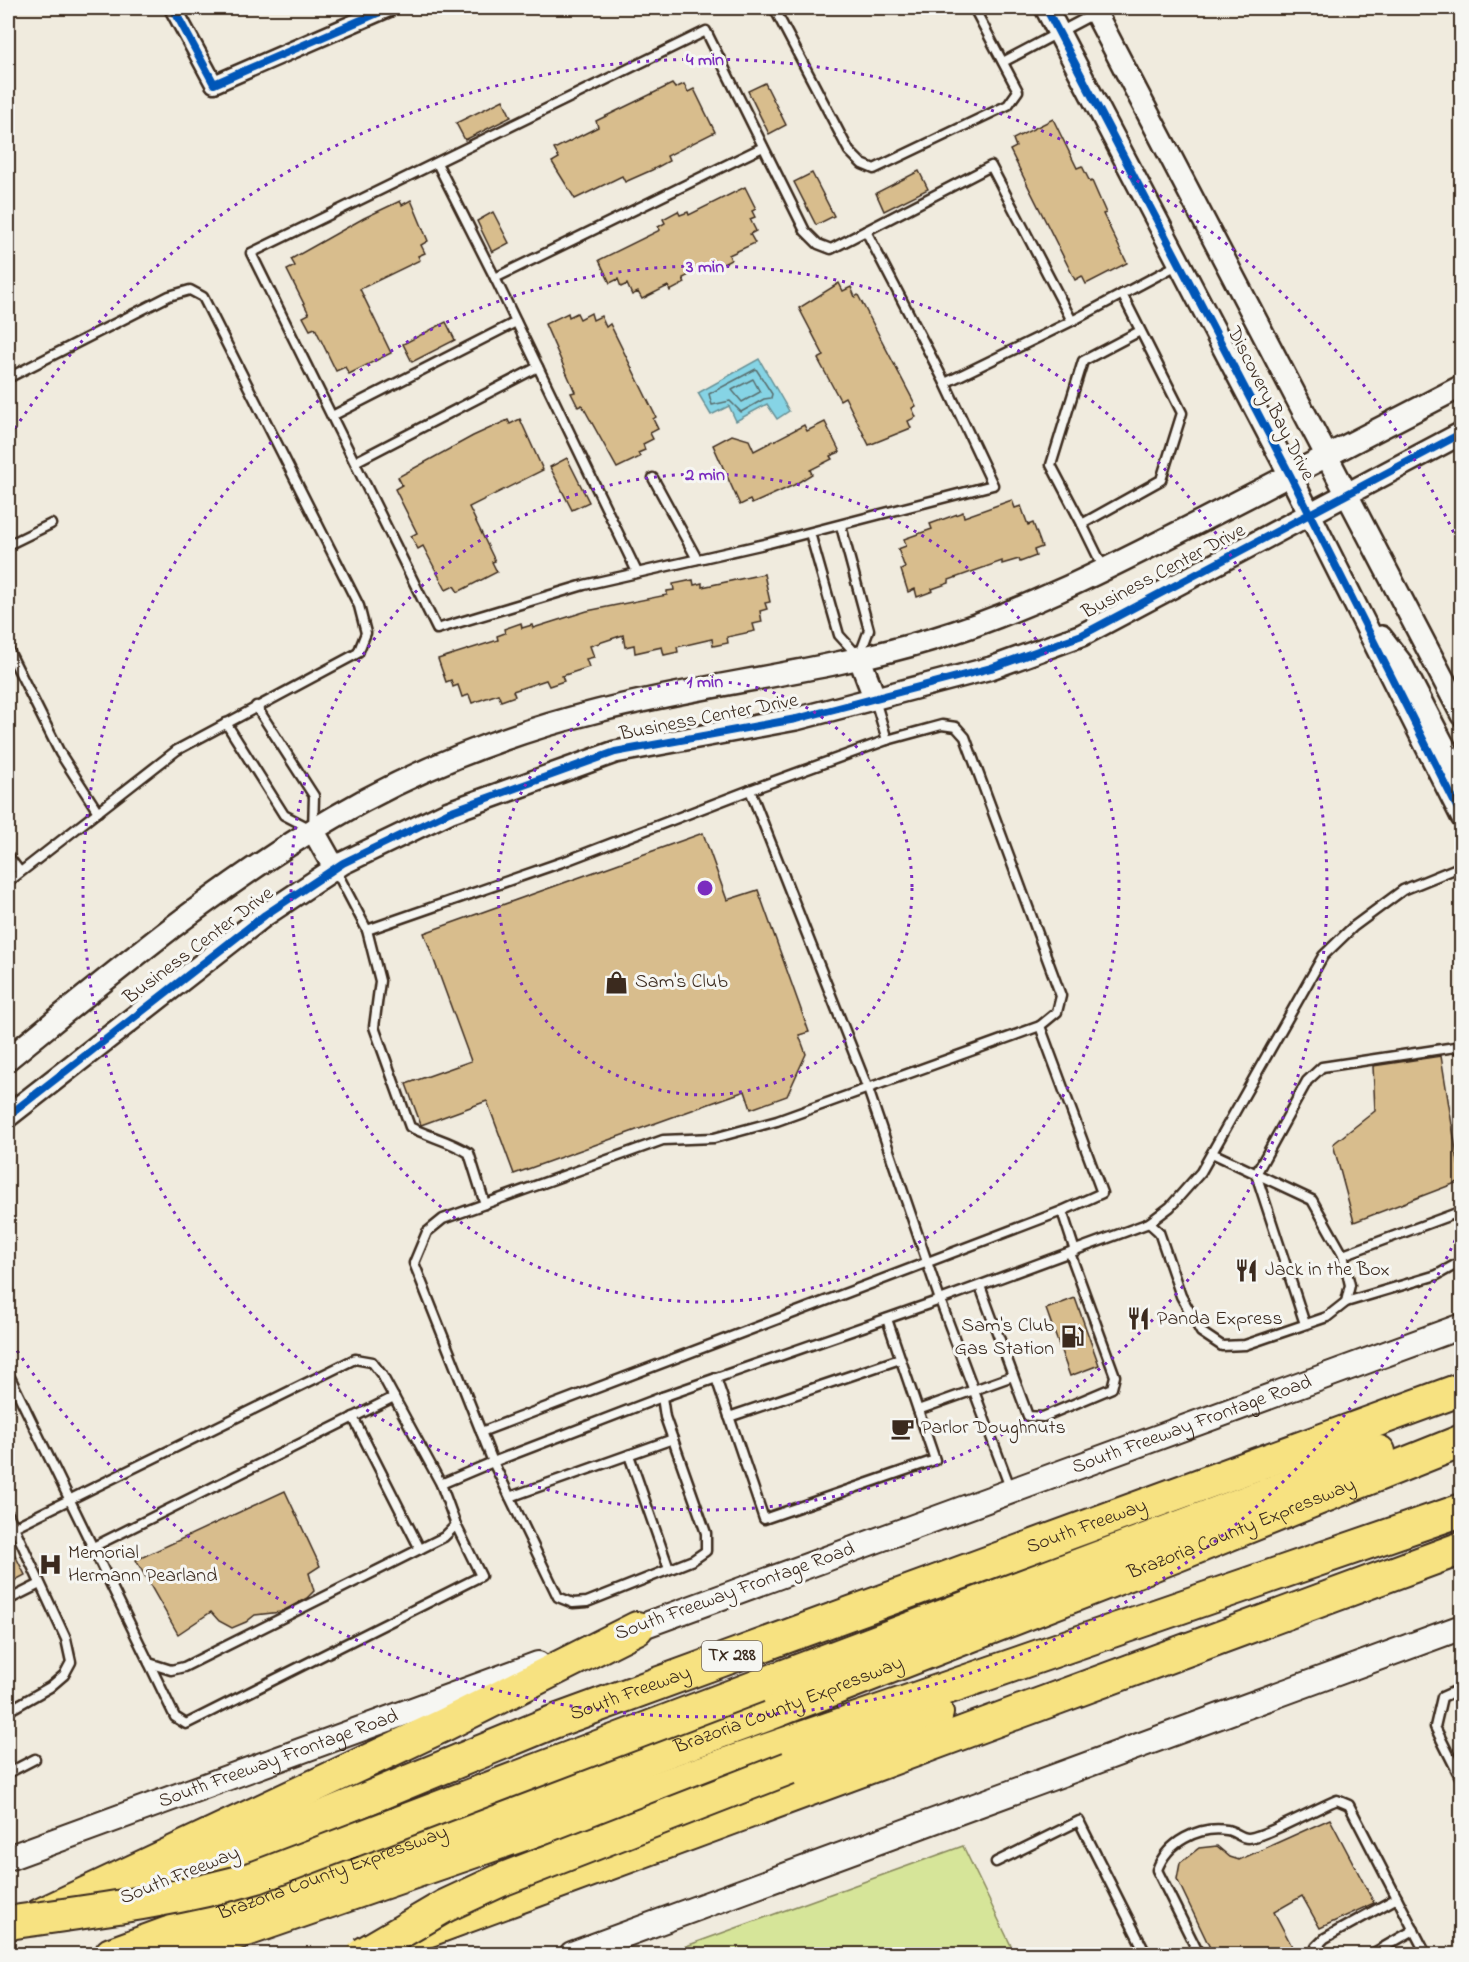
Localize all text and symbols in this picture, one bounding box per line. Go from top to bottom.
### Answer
text: 4 min [686,48,724,74]
text: 3 min [685,255,724,281]
street label: Discovery Bay Drive [1218,321,1321,486]
text: 2 min [684,463,725,489]
street label: Business Center Drive [1076,517,1251,628]
text: 1 min [687,670,723,696]
street label: Business Center Drive [616,686,801,750]
centre of rings [695,878,715,898]
street label: Business Center Drive [117,880,280,1013]
place label: Sam's Club [635,968,728,997]
shop icon: Sam's Club [604,969,630,995]
place label: Jack in the Box [1265,1256,1390,1285]
restaurant icon: Jack in the Box [1234,1257,1260,1283]
place label: Panda Express [1157,1305,1283,1334]
restaurant icon: Panda Express [1126,1306,1152,1332]
place label: Sam's Club Gas Station [955,1312,1054,1364]
fuel station icon: Sam's Club Gas Station [1059,1324,1085,1350]
street label: South Freeway Frontage Road [1068,1368,1316,1482]
place label: Parlor Doughnuts [921,1414,1066,1444]
cafe icon: Parlor Doughnuts [890,1415,916,1441]
street label: Brazoria County Expressway [1123,1471,1360,1588]
street label: South Freeway [1022,1491,1151,1562]
street label: South Freeway Frontage Road [611,1535,859,1650]
place label: Memorial Hermann Pearland [68,1539,217,1591]
hospital icon: Memorial Hermann Pearland [37,1552,63,1578]
road number: TX 288 [702,1641,762,1671]
street label: Brazoria County Expressway [669,1649,908,1762]
street label: South Freeway [566,1658,695,1729]
street label: South Freeway Frontage Road [155,1702,402,1816]
street label: Brazoria County Expressway [213,1818,452,1929]
street label: South Freeway [116,1839,244,1913]

